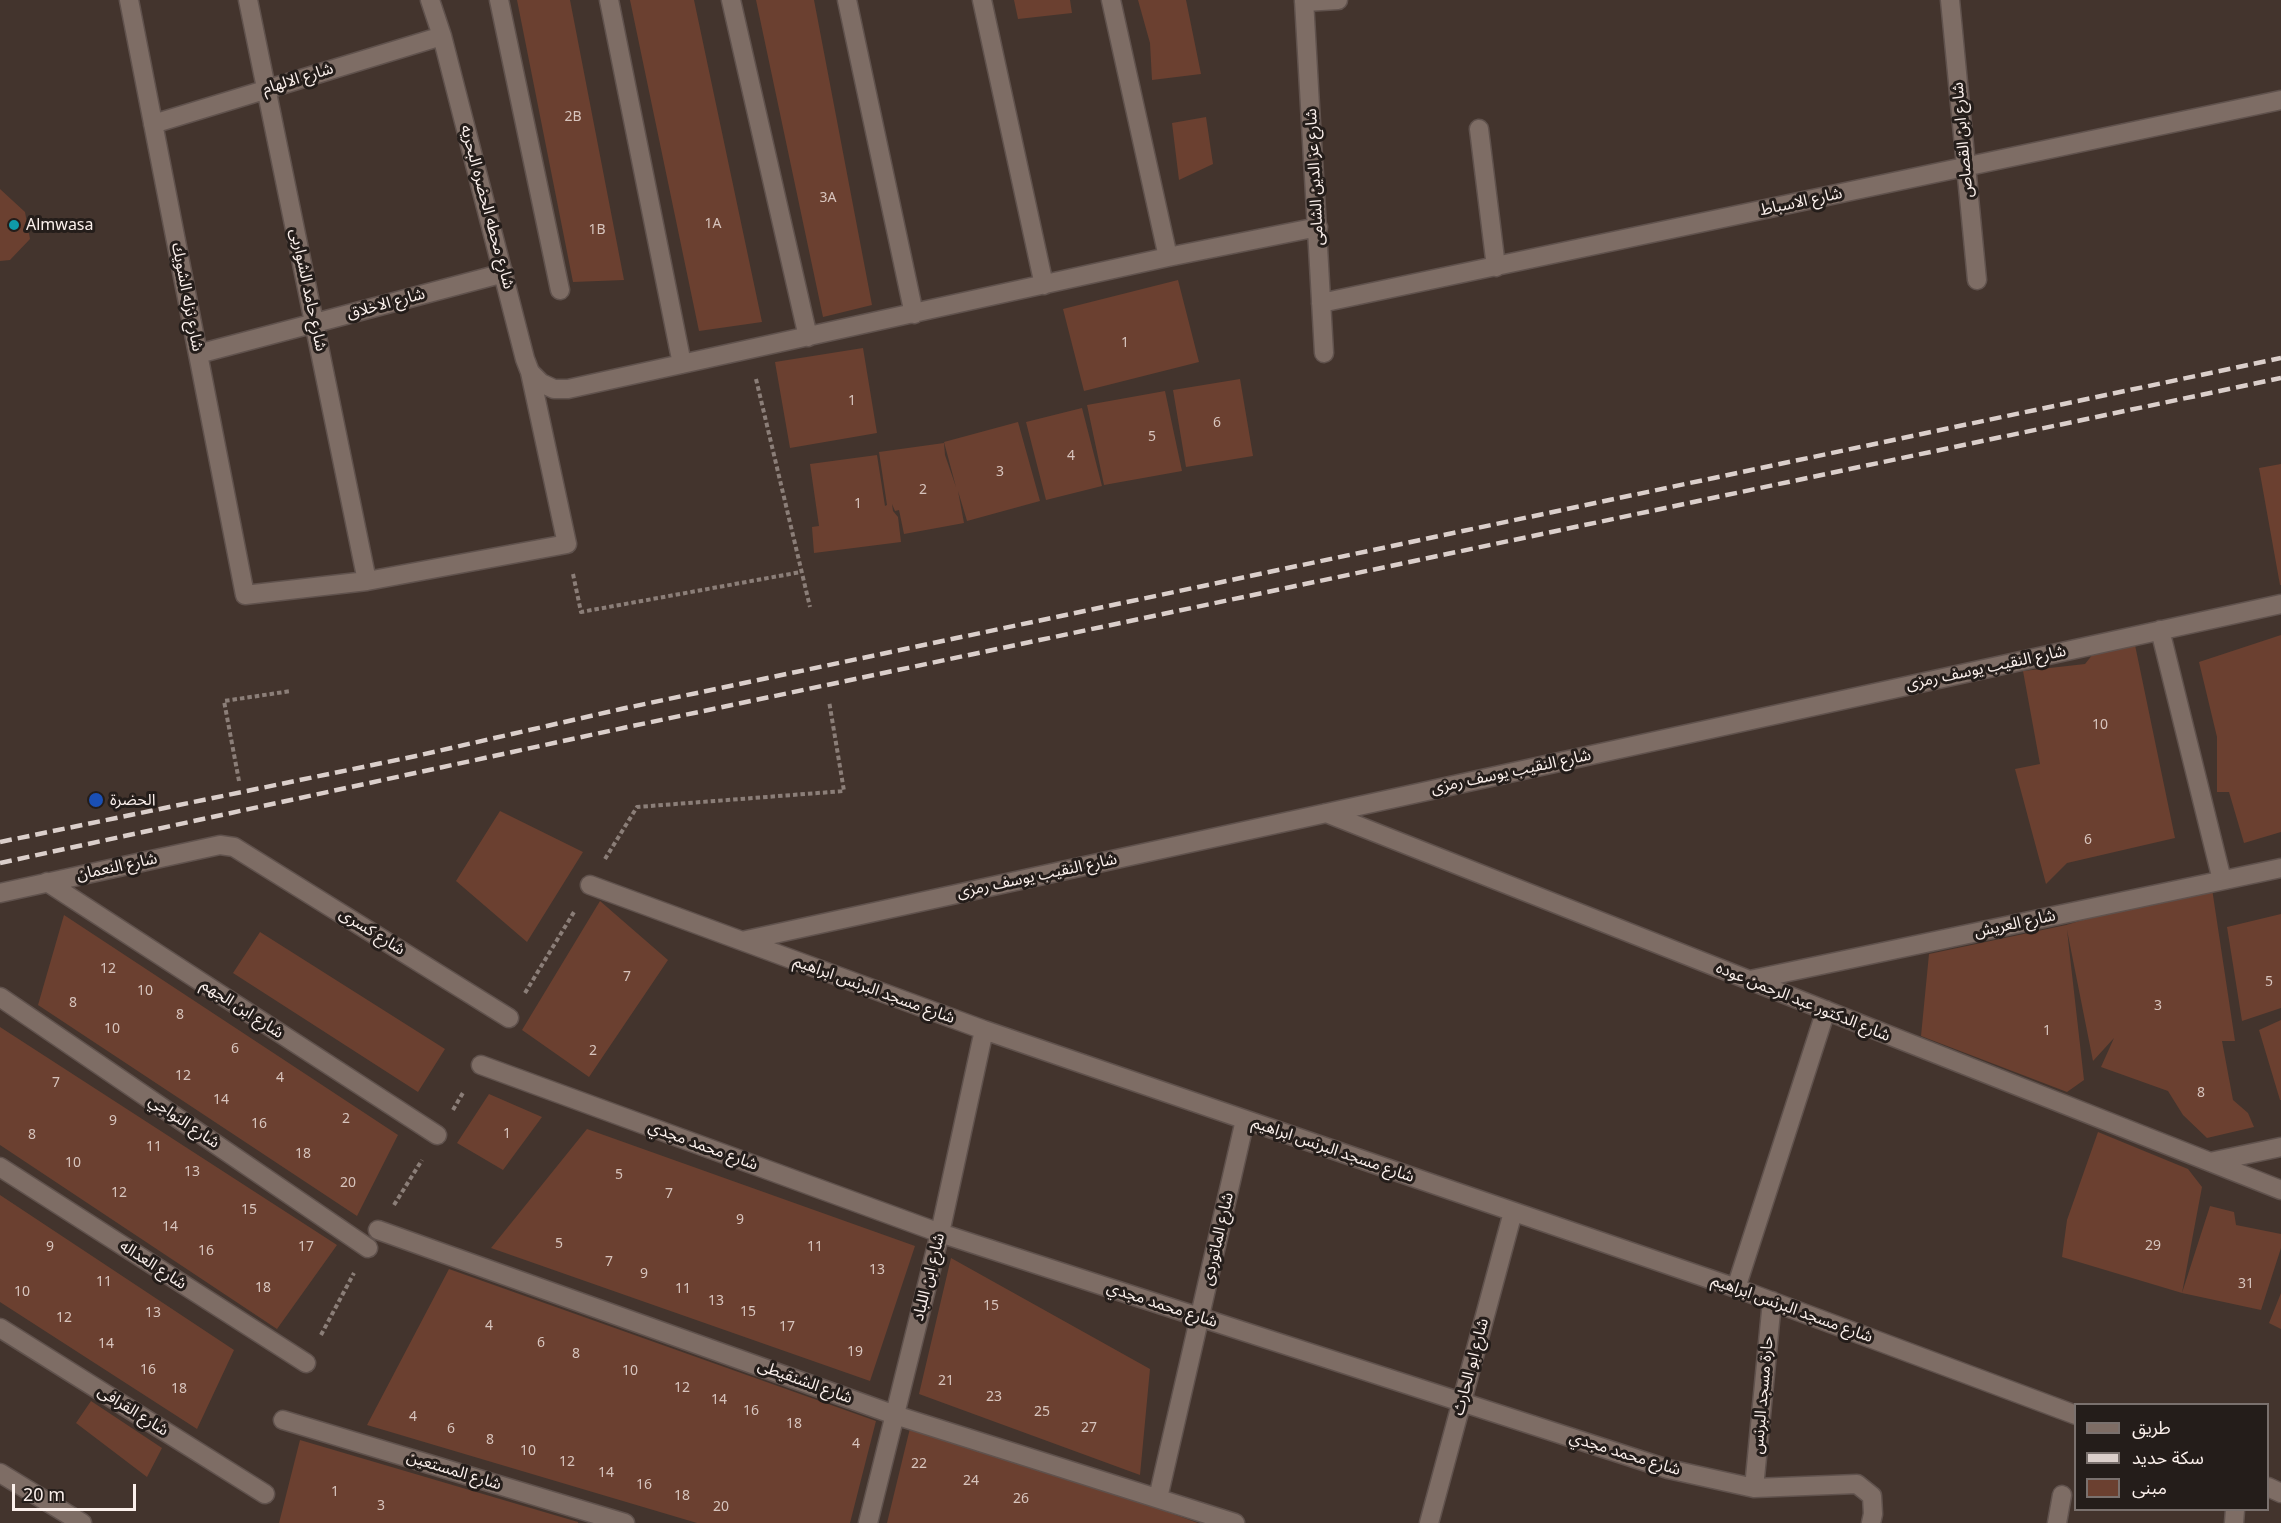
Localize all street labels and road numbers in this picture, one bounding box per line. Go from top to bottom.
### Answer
street label: شارع الالهام [260,59,336,99]
street label: شارع ابن القصاص [1948,81,1978,199]
street label: شارع عز الدين الشامى [1302,108,1328,246]
street label: شارع محطه الحضره البحريه [456,123,518,291]
street label: شارع الاسباط [1758,184,1844,220]
street label: شارع حامد الشواربى [286,227,330,353]
street label: شارع نزله الشويك [167,241,207,353]
street label: شارع الاخلاق [345,284,427,324]
street label: شارع النقيب يوسف رمزى [1904,642,2068,694]
street label: شارع النقيب يوسف رمزى [1429,746,1593,798]
street label: شارع النعمان [75,849,159,885]
street label: شارع النقيب يوسف رمزى [955,850,1119,902]
street label: شارع كسرى [336,904,408,960]
street label: شارع العريش [1973,906,2057,942]
street label: شارع مسجد البرنس ابراهيم [791,952,957,1028]
street label: شارع الدكتور عبد الرحمن عوده [1713,958,1893,1046]
street label: شارع ابن الجهم [197,975,287,1043]
street label: شارع النواجي [145,1091,223,1153]
street label: شارع مسجد البرنس ابراهيم [1249,1113,1417,1187]
street label: شارع محمد مجدي [646,1117,760,1175]
street label: شارع الماتوردى [1198,1191,1238,1287]
street label: شارع ابن اللباد [909,1231,949,1323]
street label: شارع العداله [116,1236,190,1294]
street label: شارع مسجد البرنس ابراهيم [1709,1271,1875,1347]
street label: شارع محمد مجدي [1104,1278,1220,1332]
street label: شارع ابو الحارث [1449,1316,1493,1418]
street label: حارة مسجد البرنس [1748,1335,1778,1455]
street label: شارع الشنقيطى [755,1356,855,1408]
street label: شارع القرافى [94,1382,172,1440]
street label: شارع محمد مجدي [1567,1428,1683,1480]
street label: شارع المستعين [404,1447,504,1495]

